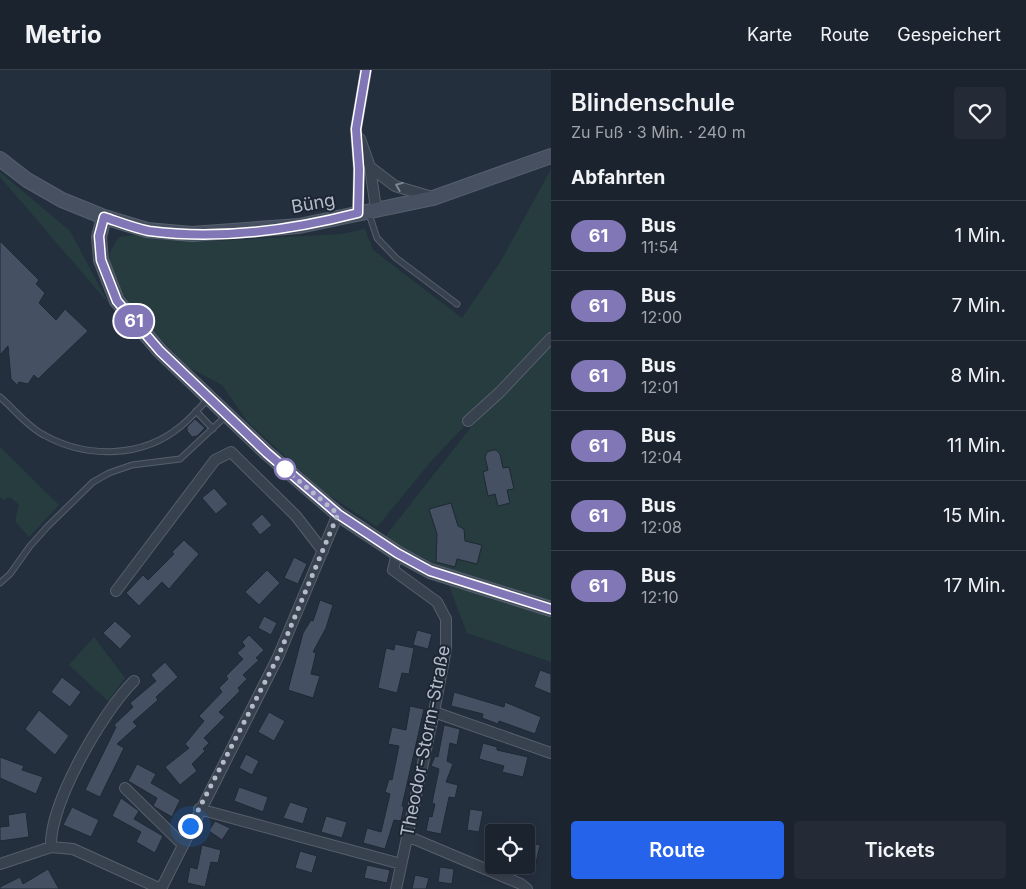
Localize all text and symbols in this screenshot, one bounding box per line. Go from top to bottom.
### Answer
text: Metrio [25,20,102,49]
text: Karte [747,24,792,45]
text: Route [820,24,869,45]
text: Gespeichert [897,24,1001,45]
button: heart [954,87,1006,139]
text: Blindenschule [571,88,735,117]
text: Zu Fuß · 3 Min. · 240 m [571,122,746,142]
text: Abfahrten [571,166,665,189]
one-way arrow [395,182,404,193]
street label: Büng [289,189,337,217]
text: Bus [641,214,676,237]
text: 1 Min. [954,224,1006,247]
text: 61 [589,225,608,246]
text: 11:54 [641,237,679,257]
text: Bus [641,284,676,307]
text: 7 Min. [951,294,1006,317]
text: 61 [589,295,608,316]
line badge: 61 [112,305,156,337]
text: 12:00 [641,307,682,327]
text: 61 [124,310,144,331]
text: Bus [641,354,676,377]
text: 8 Min. [950,364,1006,387]
text: 61 [589,365,608,386]
text: 12:01 [641,377,678,397]
text: Bus [641,424,676,447]
text: 11 Min. [947,434,1006,457]
text: 61 [589,435,608,456]
text: 12:04 [641,447,682,467]
unlabelled marker [274,458,296,480]
text: Bus [641,494,676,517]
text: 15 Min. [943,504,1006,527]
text: 61 [589,505,608,526]
text: 12:08 [641,517,682,537]
text: Bus [641,564,676,587]
text: 17 Min. [944,574,1006,597]
text: 61 [589,575,608,596]
text: 12:10 [641,587,678,607]
street label: Theodor-Storm-Straße [396,643,454,839]
your location [178,814,203,839]
button: Route [571,821,784,879]
button: Tickets [794,821,1006,879]
map controls [485,824,535,874]
button: locate [485,824,535,874]

